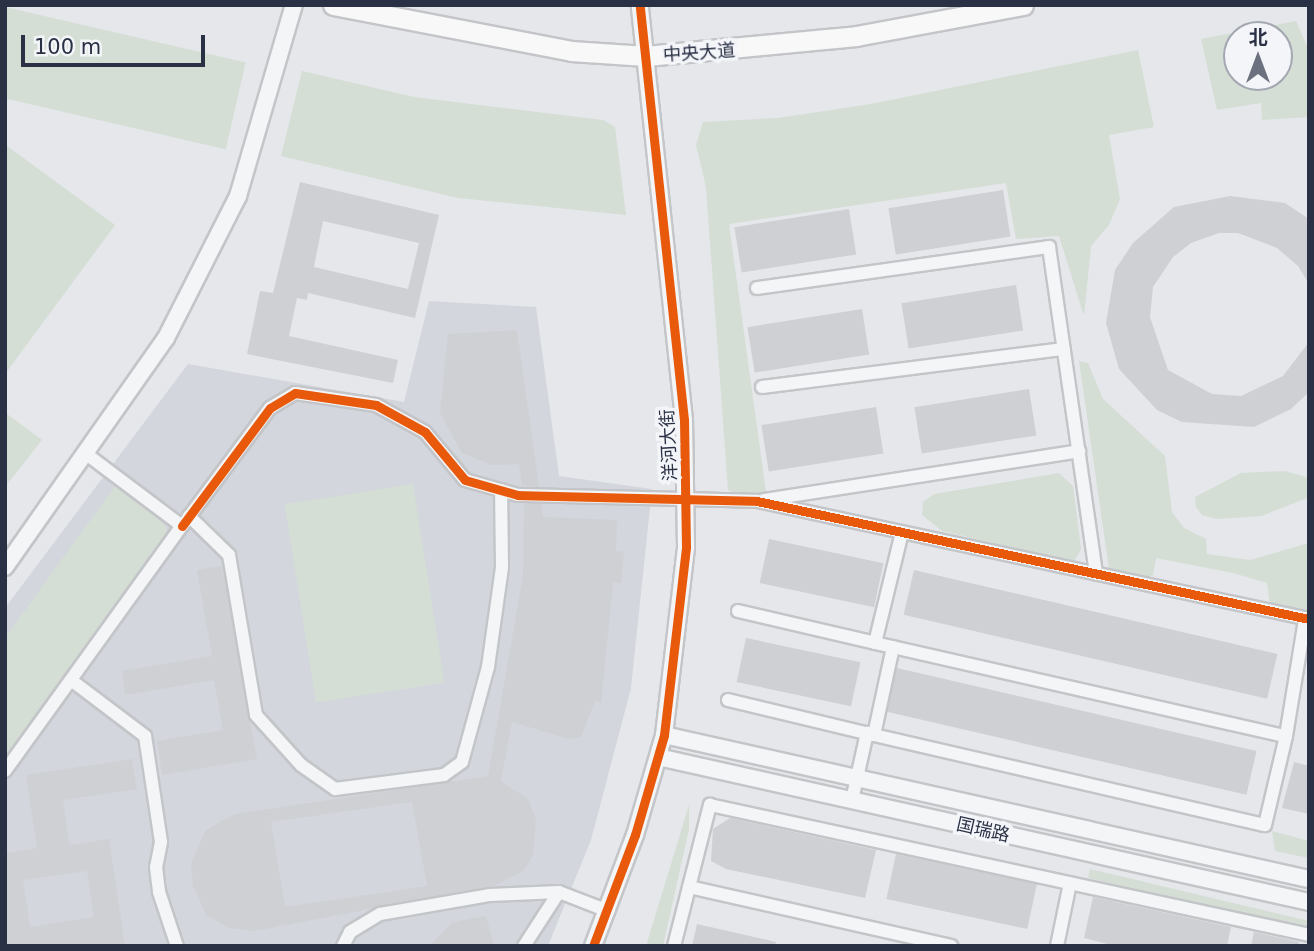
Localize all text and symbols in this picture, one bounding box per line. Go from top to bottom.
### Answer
scale bar [24,21,208,65]
north arrow [1223,21,1293,91]
text: 北 [1248,26,1268,48]
text: 100 m [34,35,101,59]
street label: 中央大道 [662,40,736,66]
street label: 洋河大街 [656,408,682,482]
street label: 国瑞路 [954,813,1012,847]

